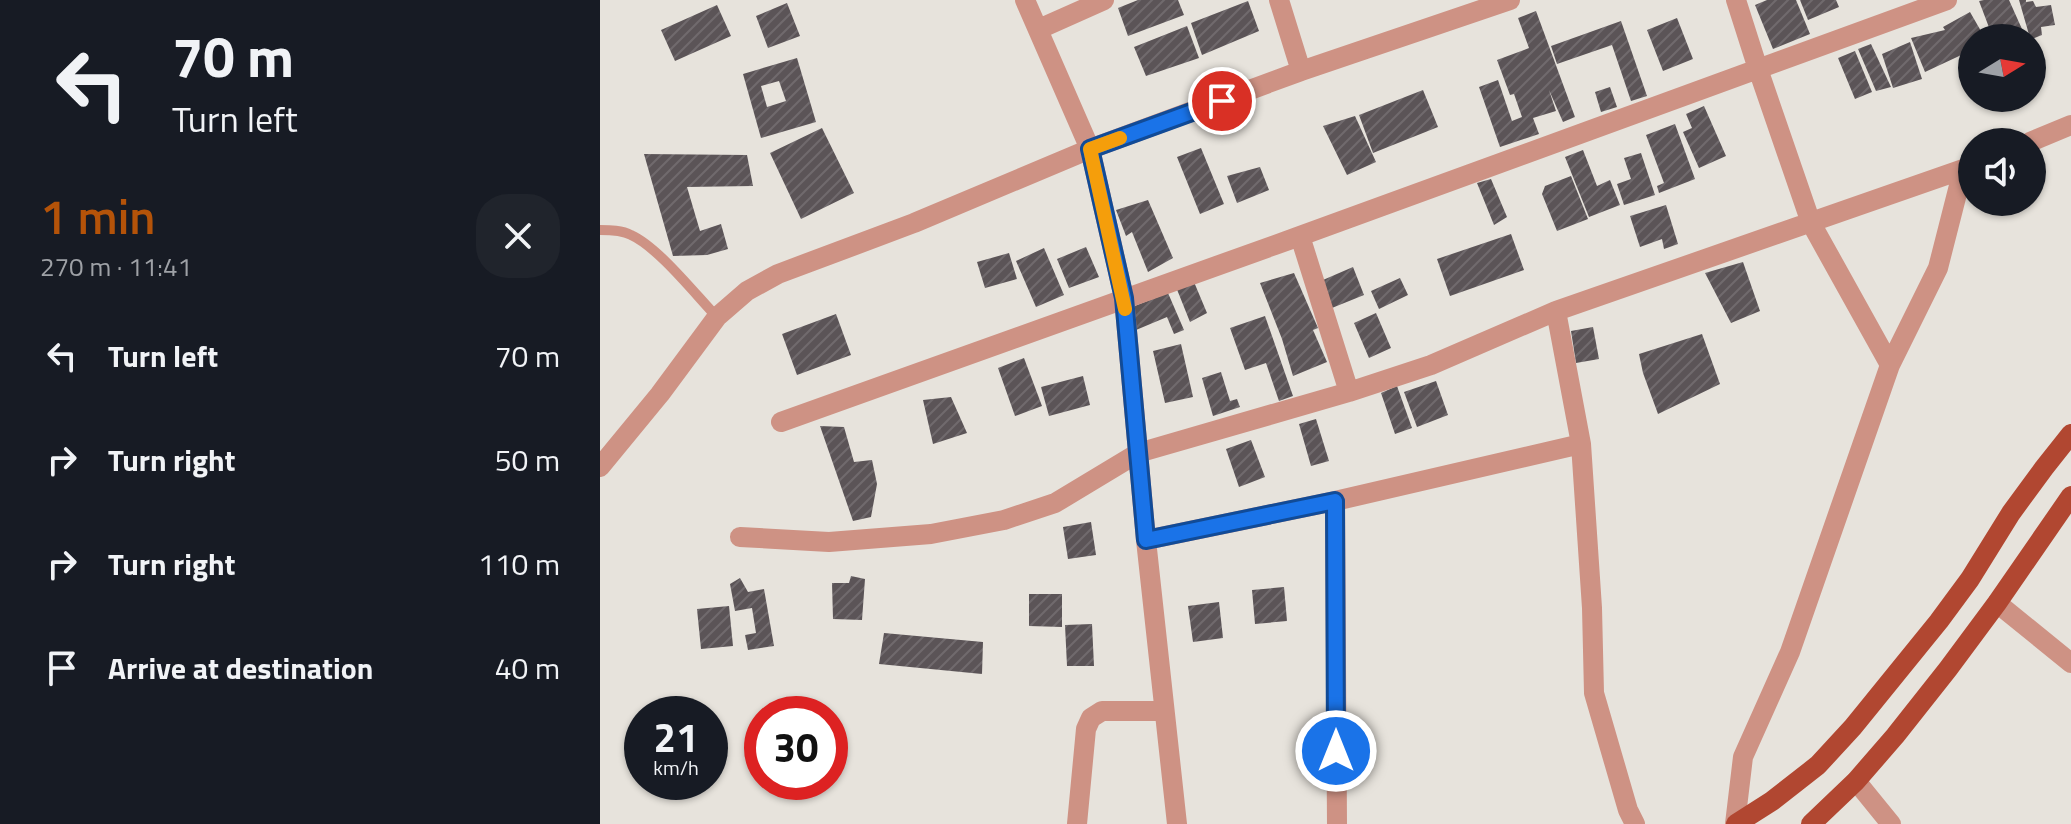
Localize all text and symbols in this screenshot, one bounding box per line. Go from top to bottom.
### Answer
text: 70 m [172,14,294,99]
north arrow [1958,24,2046,112]
map controls [1958,24,2046,216]
icon: left [40,32,144,136]
pin [1188,67,1256,135]
icon: arrive [1200,79,1244,123]
text: Turn left [172,91,298,146]
button: sound [1958,128,2046,216]
text: 1 min [40,180,155,253]
button: close [476,194,560,278]
text: 270 m · 11:41 [40,247,192,286]
text: Turn left [108,333,218,379]
text: 70 m [495,333,560,379]
icon: left [40,334,84,378]
text: Turn right [108,437,236,483]
text: 50 m [495,437,560,483]
icon: right [40,438,84,482]
text: Turn right [108,541,236,587]
text: 110 m [478,541,560,587]
icon: right [40,542,84,586]
text: Arrive at destination [108,645,373,691]
text: 40 m [495,645,560,691]
icon: arrive [40,646,84,690]
speed limit sign: 30 [744,696,848,800]
text: 21 [654,707,698,768]
position arrow [1294,709,1378,793]
text: km/h [653,752,699,783]

